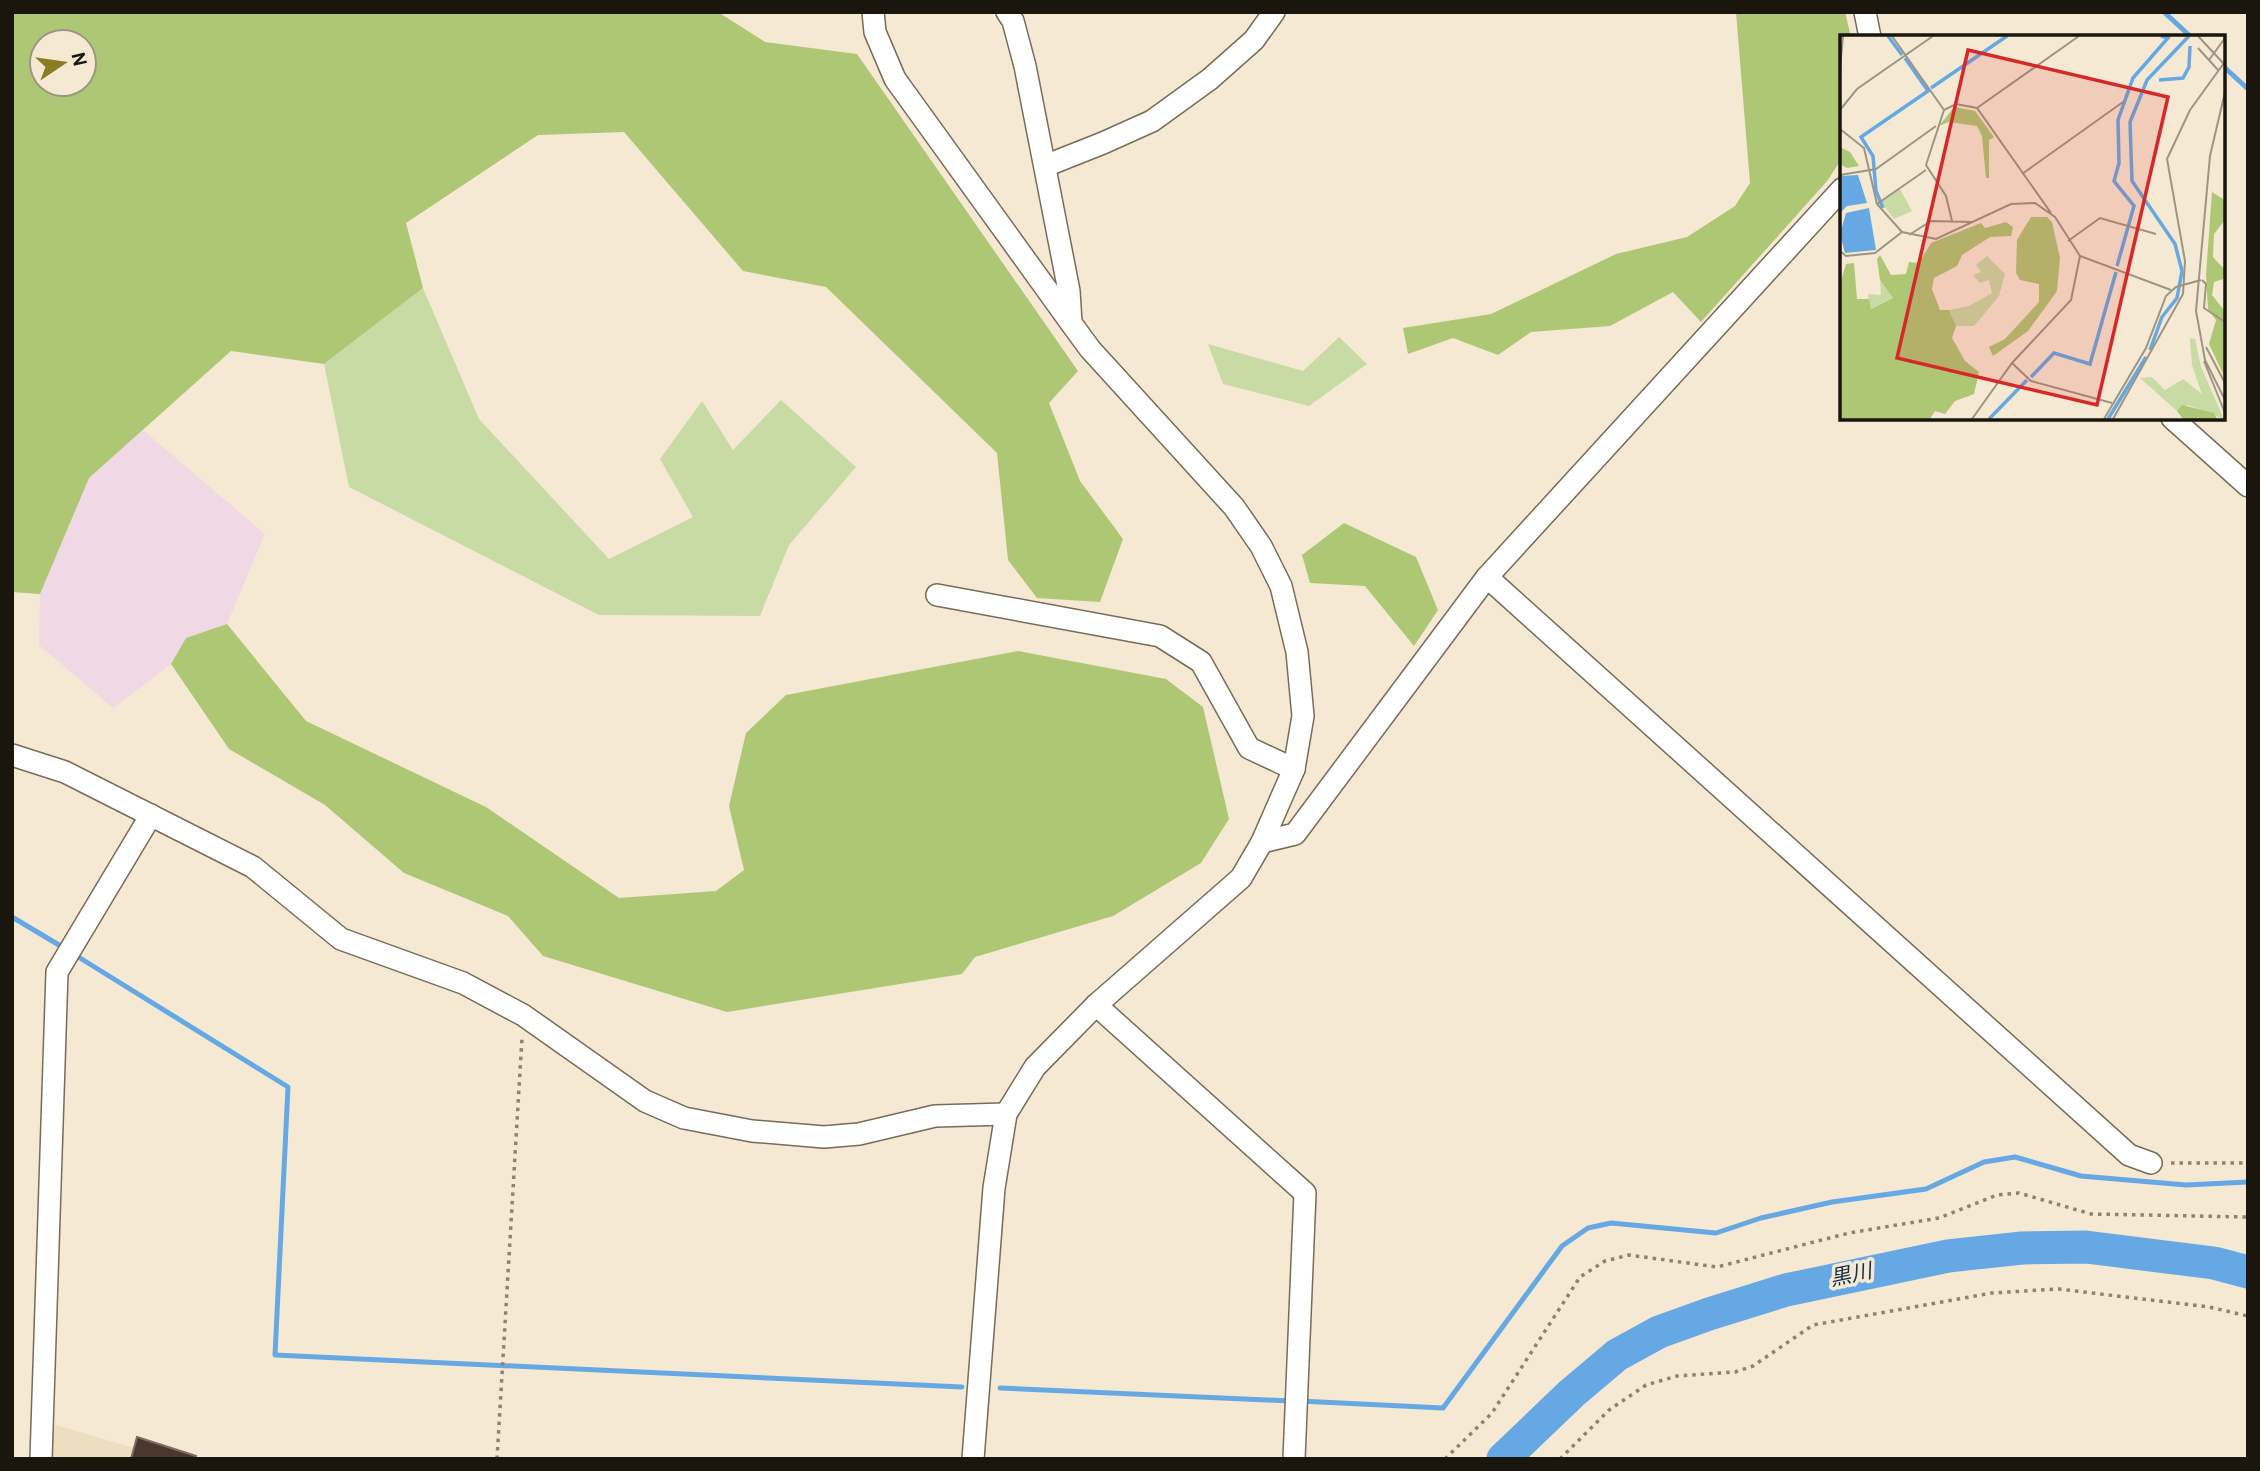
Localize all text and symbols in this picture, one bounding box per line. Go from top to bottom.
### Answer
north arrow [28,28,98,98]
inset map [1840,35,2225,420]
text: N [64,50,91,69]
water label: 黒川 [1828,1258,1876,1294]

